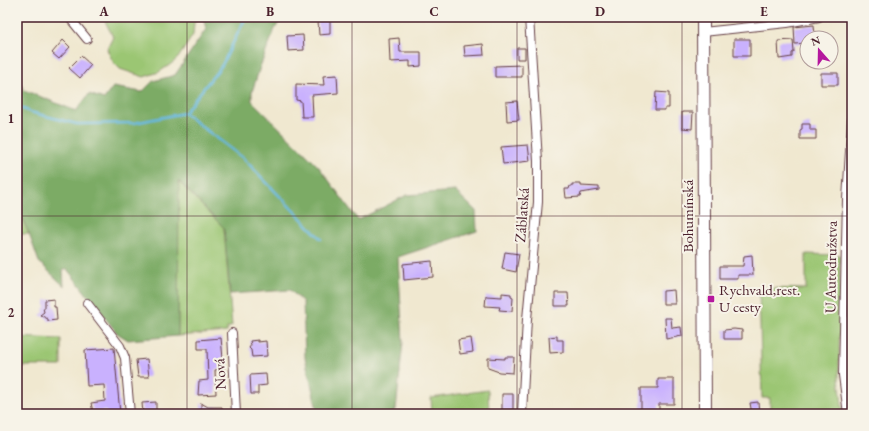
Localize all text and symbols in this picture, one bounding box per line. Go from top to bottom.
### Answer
text: A [98,3,109,20]
text: B [266,3,274,20]
text: C [429,3,439,20]
text: D [595,3,605,20]
text: E [760,3,768,20]
north arrow [799,30,839,70]
text: N [809,32,822,49]
text: 1 [8,110,15,127]
street label: Bohumínská [678,180,697,252]
street label: Záblatská [510,187,533,243]
street label: U Autodružstva [820,221,841,313]
place label: Rychvald,rest. U cesty [719,280,800,316]
marker: Rychvald,rest. U cesty [706,294,716,304]
text: 2 [8,304,15,321]
street label: Nová [209,358,230,390]

